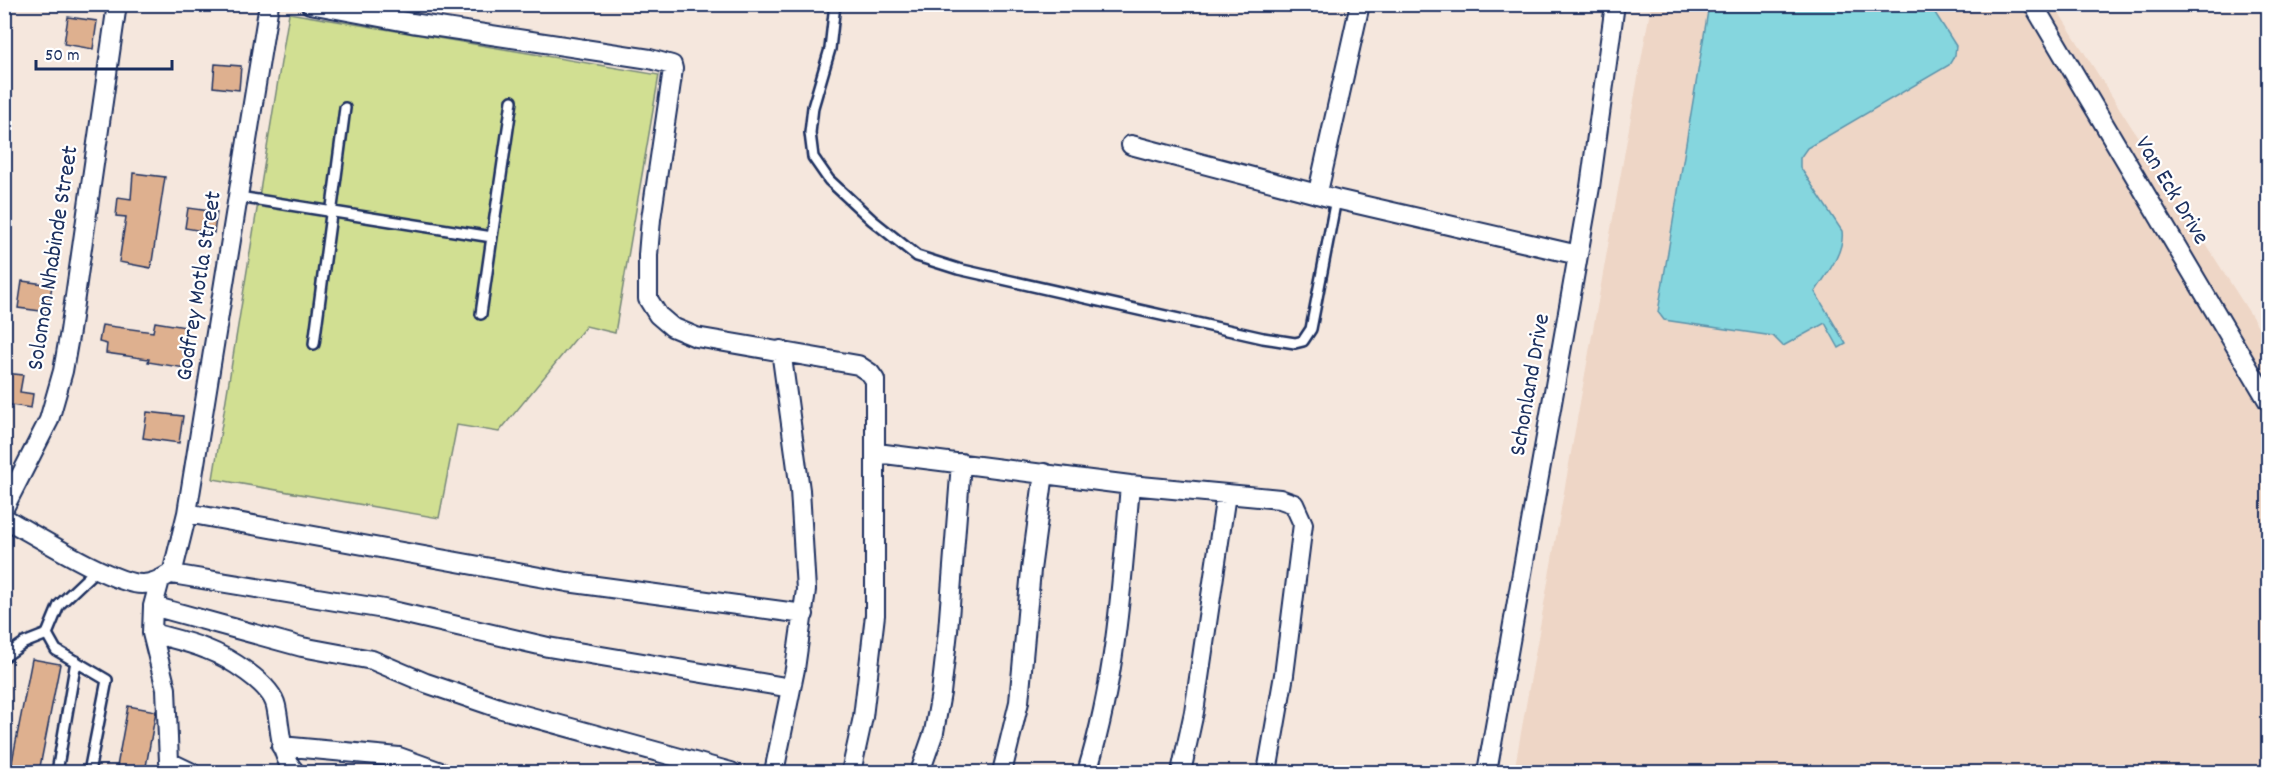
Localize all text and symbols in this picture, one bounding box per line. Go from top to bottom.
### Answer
scale bar [36,33,172,71]
text: 50 m [45,44,80,69]
street label: Van Eck Drive [2125,130,2217,252]
street label: Solomon Nhabinde Street [19,143,89,373]
street label: Godfrey Motla Street [168,189,232,383]
street label: Schonland Drive [1502,311,1560,459]

